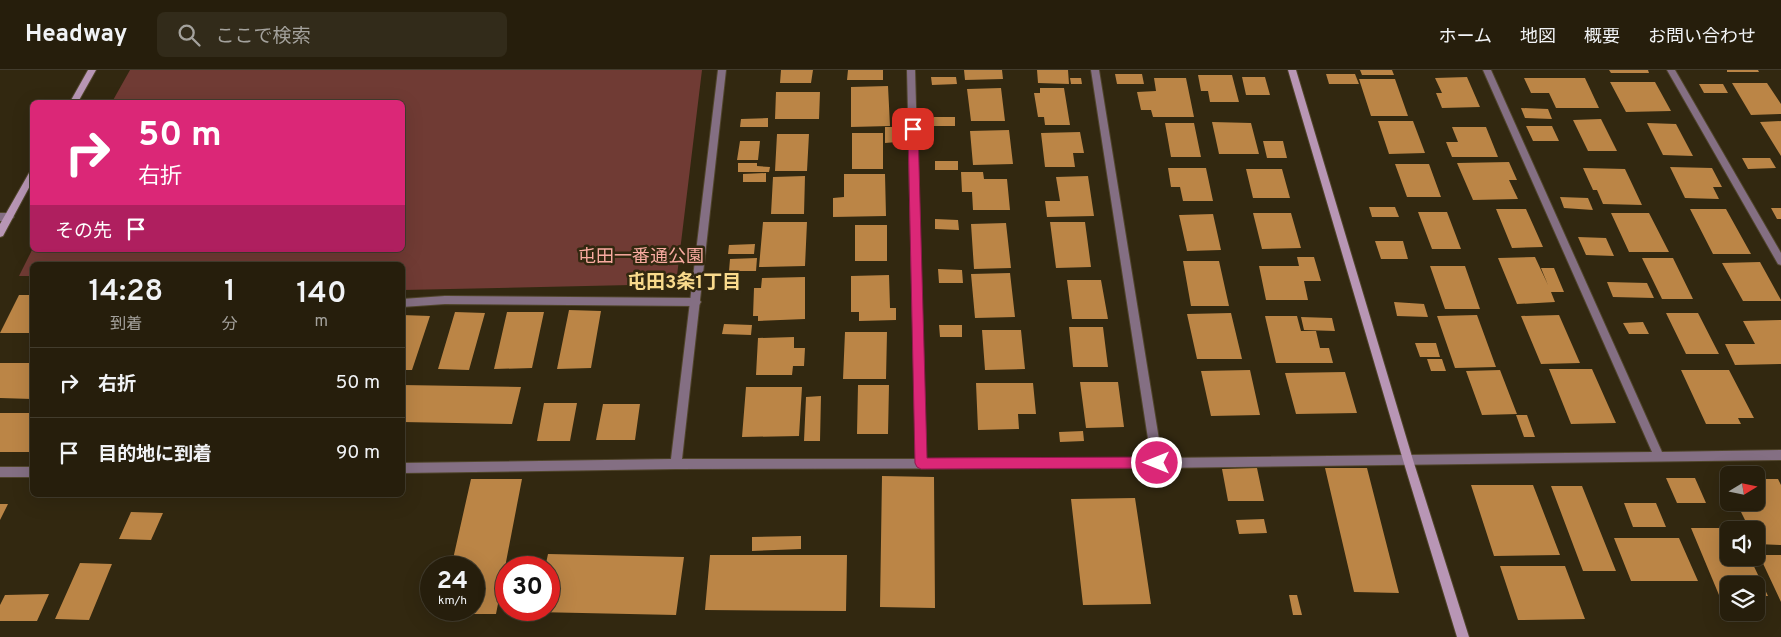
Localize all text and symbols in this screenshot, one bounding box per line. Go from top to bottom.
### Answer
search box [157,12,507,57]
text: Headway [25,20,127,50]
icon: search [175,21,203,49]
text: ここで検索 [215,25,310,49]
text: ホーム [1439,26,1492,49]
text: 地図 [1520,26,1556,49]
text: 概要 [1584,26,1620,49]
text: お問い合わせ [1648,26,1756,49]
pin [892,108,934,150]
text: 50 m [138,114,222,158]
icon: arrive [899,115,927,143]
icon: right [55,120,120,185]
text: 右折 [138,164,182,191]
icon: arrive [122,215,150,243]
text: その先 [55,220,112,244]
park label: 屯田一番通公園 [578,246,704,269]
district label: 屯田3条1丁目 [627,271,741,295]
text: 14:28 [89,274,163,311]
text: 1 [224,274,236,311]
text: 140 [296,276,346,313]
text: m [315,312,328,332]
text: 到着 [110,315,142,335]
text: 分 [222,315,238,335]
icon: right [55,369,83,397]
text: 50 m [335,371,380,395]
text: 右折 [98,373,136,397]
position arrow [1130,436,1182,488]
icon: arrive [55,439,83,467]
text: 90 m [336,441,380,465]
text: 目的地に到着 [98,443,212,467]
north arrow [1720,466,1765,511]
map controls [1720,466,1765,621]
button: sound [1720,521,1765,566]
speed limit sign: 30 [495,556,560,621]
text: 24 [437,566,468,598]
button: layers [1720,576,1765,621]
text: km/h [438,593,467,609]

